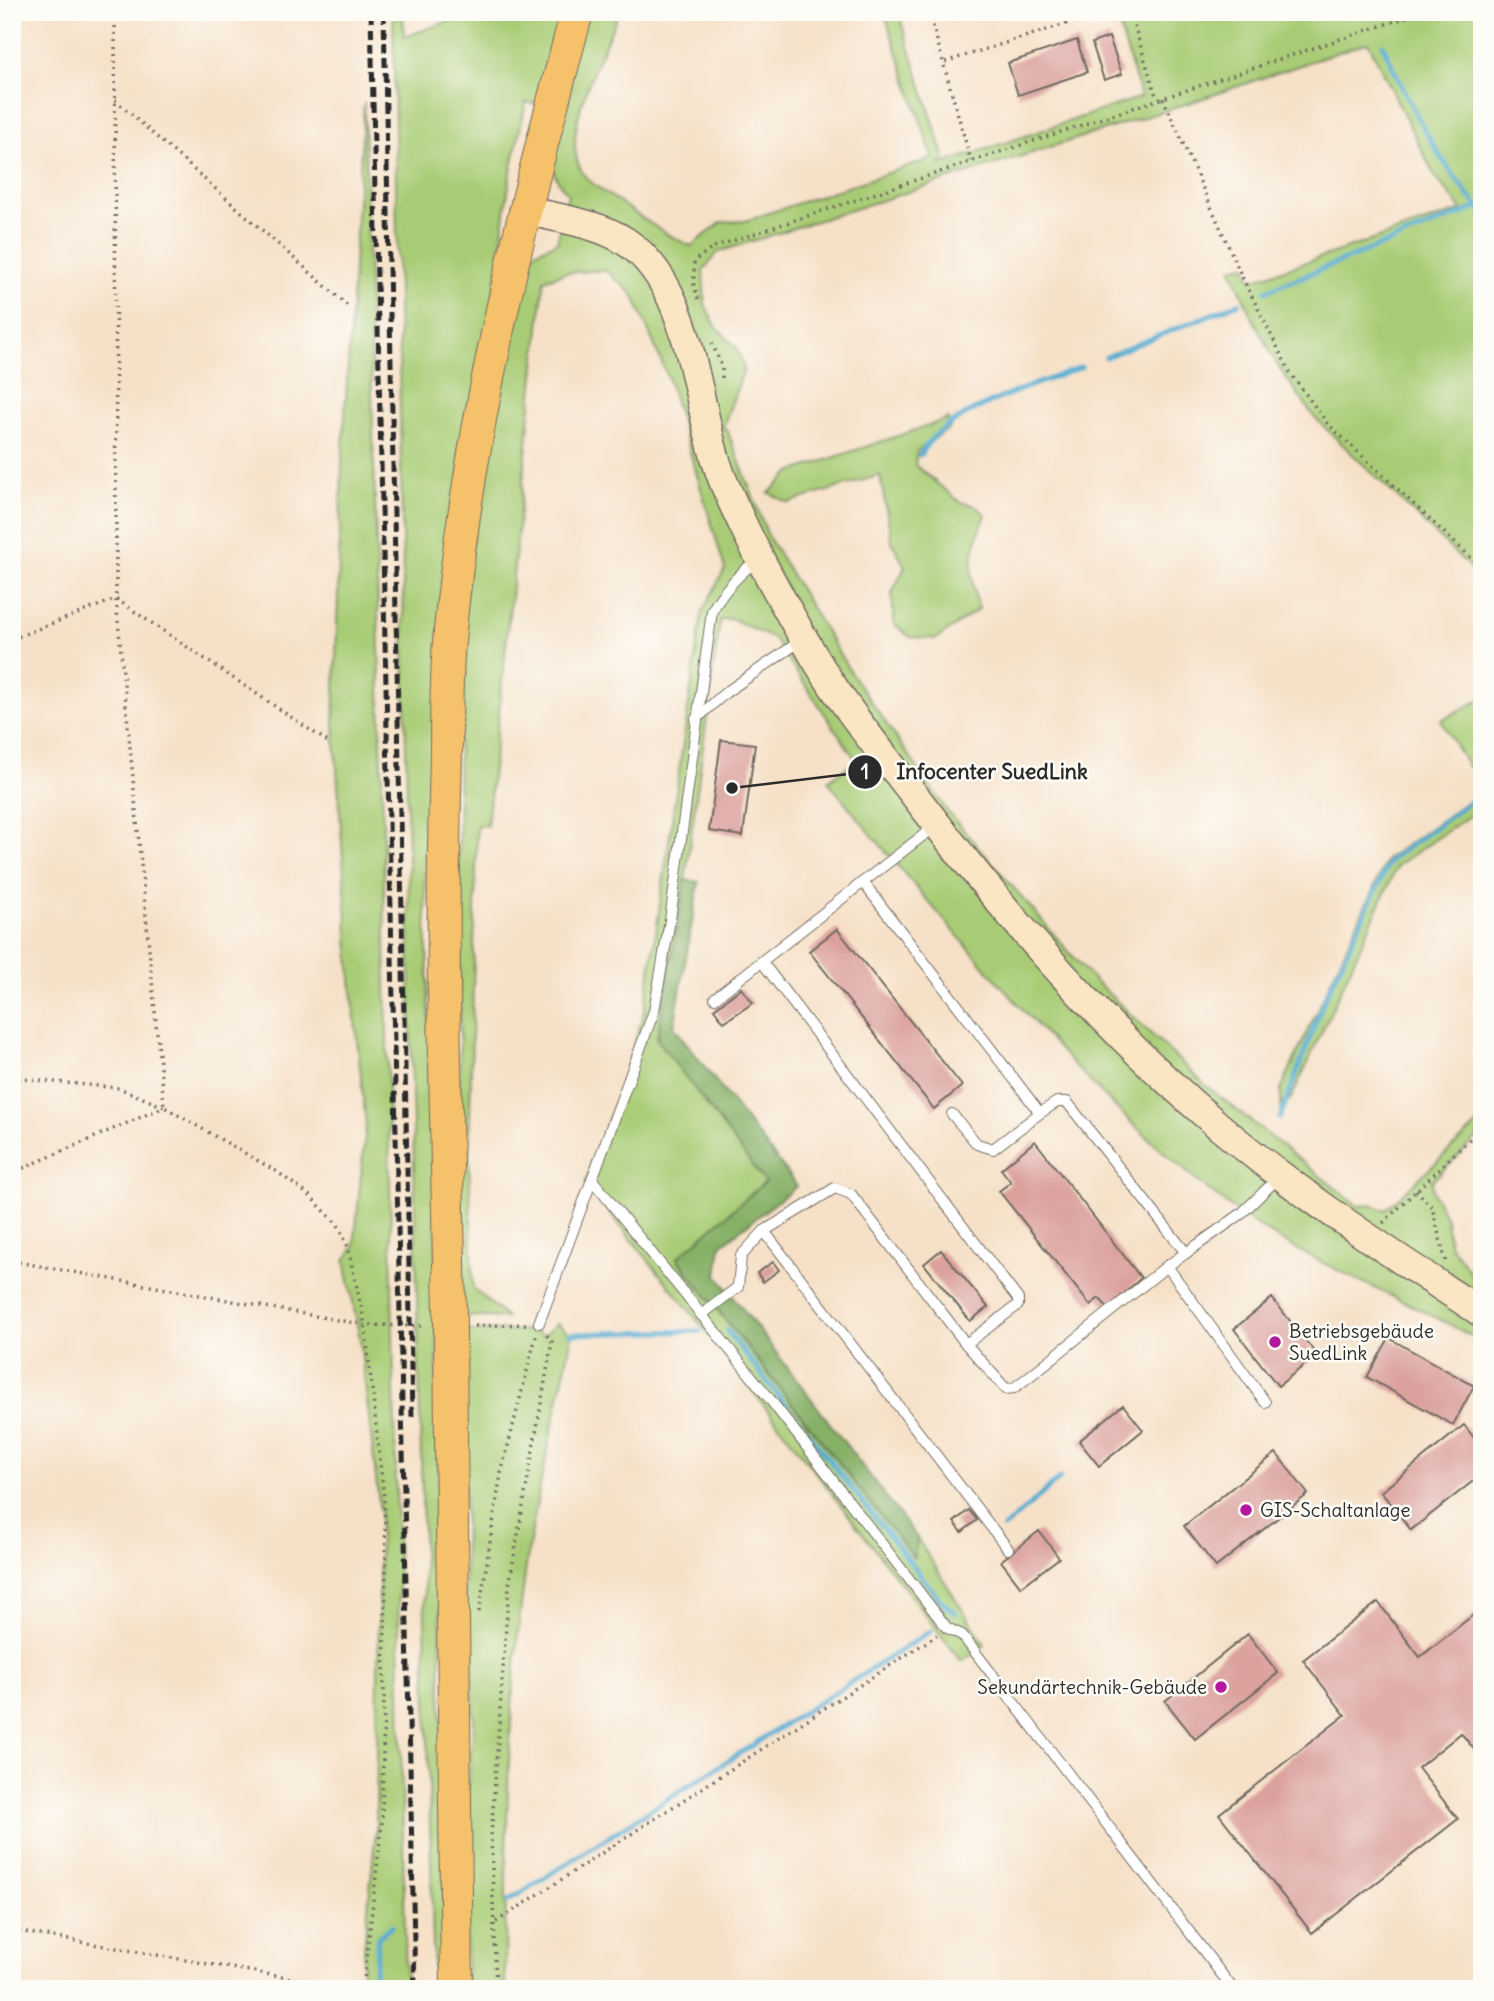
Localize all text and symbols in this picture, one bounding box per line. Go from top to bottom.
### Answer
callout: Infocenter SuedLink [847,751,1101,793]
text: 1 [861,758,869,785]
text: Infocenter SuedLink [896,758,1088,785]
place label: Betriebsgebäude SuedLink [1289,1319,1434,1365]
marker: Betriebsgebäude SuedLink [1267,1334,1283,1350]
place label: GIS-Schaltanlage [1260,1498,1411,1522]
marker: GIS-Schaltanlage [1238,1502,1254,1518]
place label: Sekundärtechnik-Gebäude [977,1675,1207,1699]
marker: Sekundärtechnik-Gebäude [1213,1679,1229,1695]

